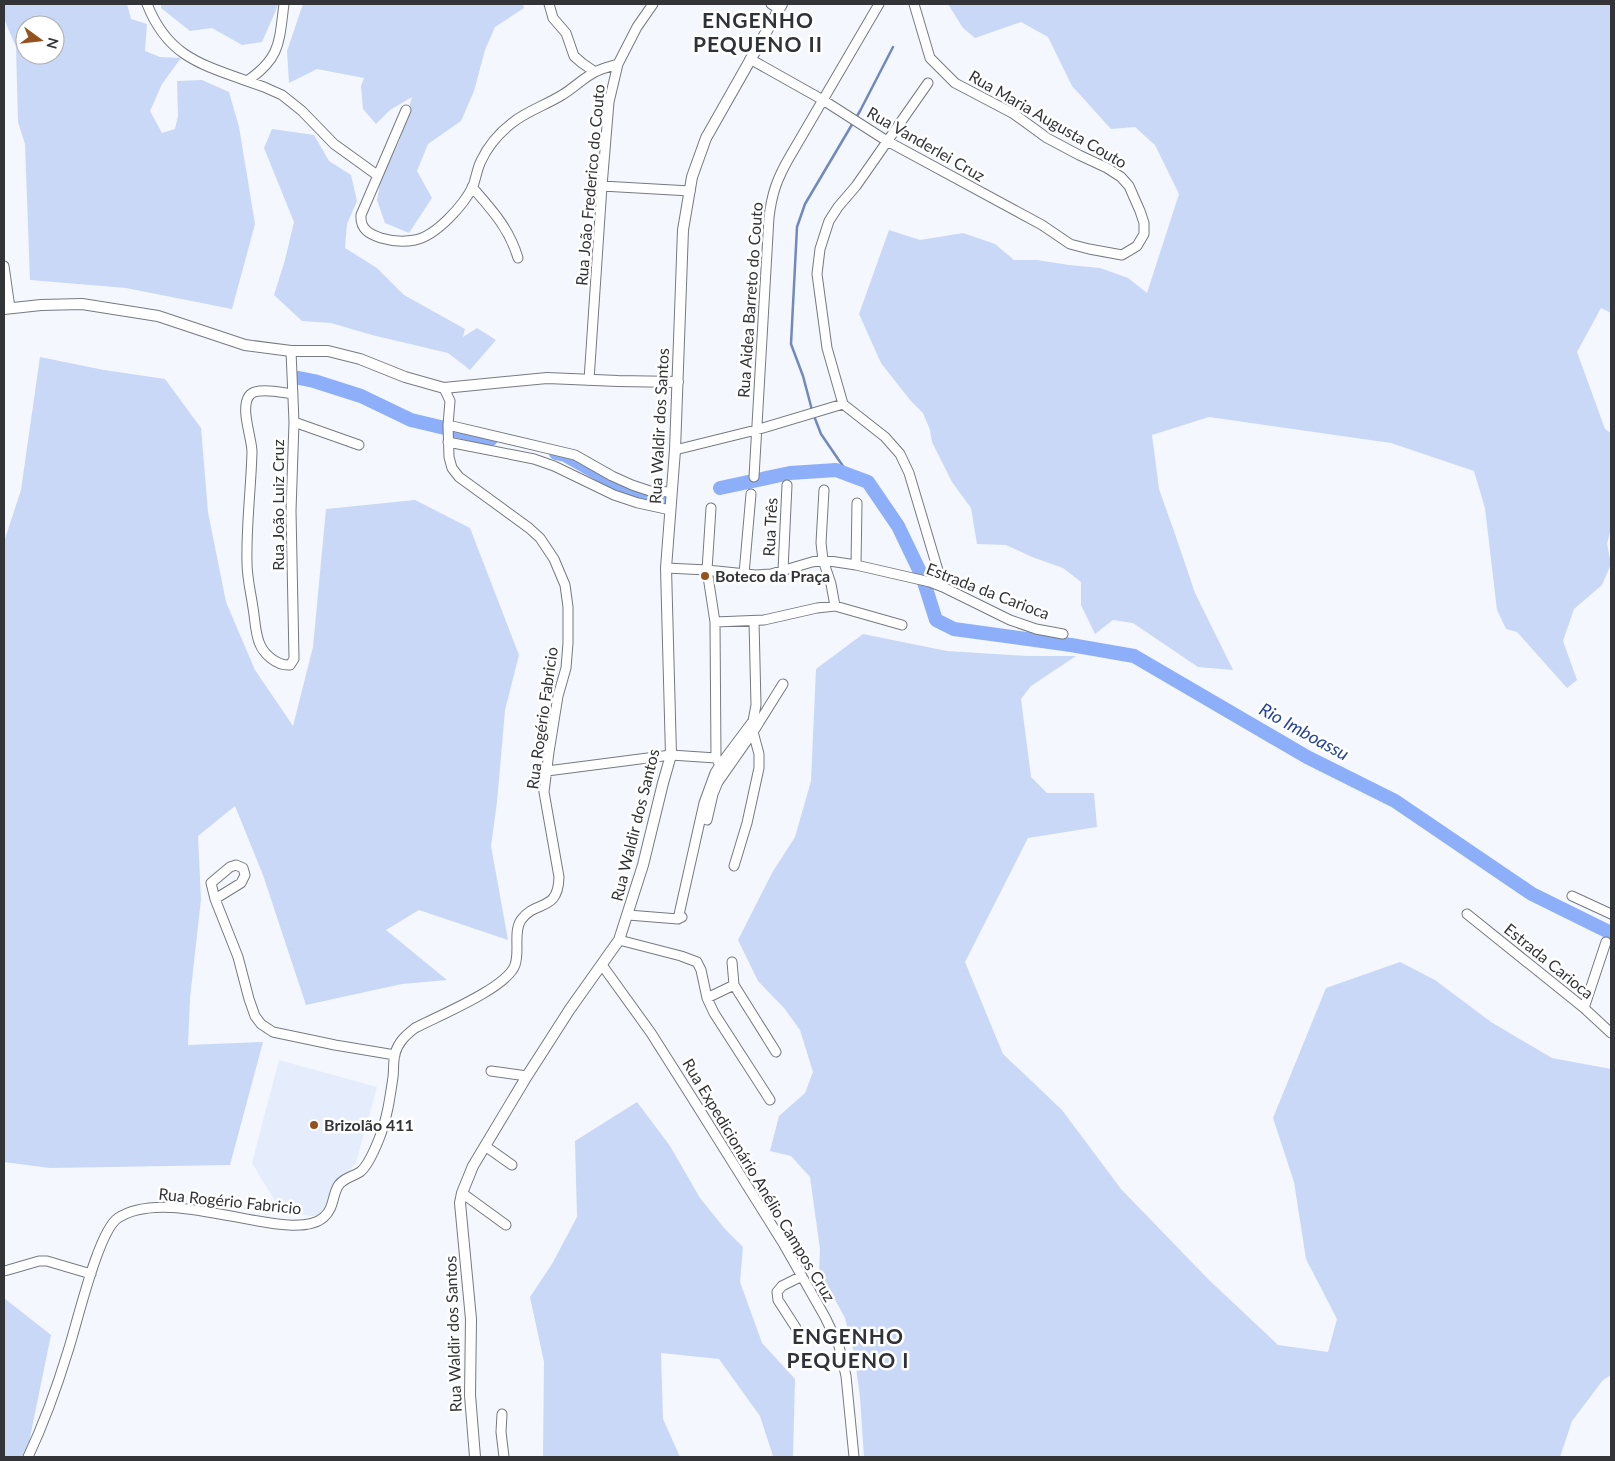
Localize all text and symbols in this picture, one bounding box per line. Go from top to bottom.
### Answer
district label: ENGENHO PEQUENO II [693,7,823,56]
north arrow [15,15,65,65]
text: N [43,36,63,51]
street label: Rua Maria Augusta Couto [966,66,1131,172]
street label: Rua João Frederico do Couto [571,83,608,287]
street label: Rua Vanderlei Cruz [864,102,988,185]
street label: Rua Aidea Barreto do Couto [733,201,766,399]
street label: Rua Waldir dos Santos [645,347,672,505]
street label: Rua João Luiz Cruz [268,439,287,571]
street label: Rua Três [758,497,781,557]
street label: Estrada da Carioca [924,558,1052,623]
place label: Boteco da Praça [715,566,830,585]
marker: Boteco da Praça [699,570,711,582]
street label: Rua Rogério Fabricio [522,645,561,790]
water label: Rio Imboassu [1256,698,1353,765]
street label: Rua Waldir dos Santos [606,747,663,903]
street label: Estrada Carioca [1501,919,1598,1002]
street label: Rua Expedicionário Anélio Campos Cruz [679,1055,840,1305]
place label: Brizolão 411 [324,1115,414,1134]
marker: Brizolão 411 [308,1119,320,1131]
street label: Rua Rogério Fabricio [158,1184,303,1217]
street label: Rua Waldir dos Santos [440,1256,465,1412]
district label: ENGENHO PEQUENO I [787,1323,909,1372]

